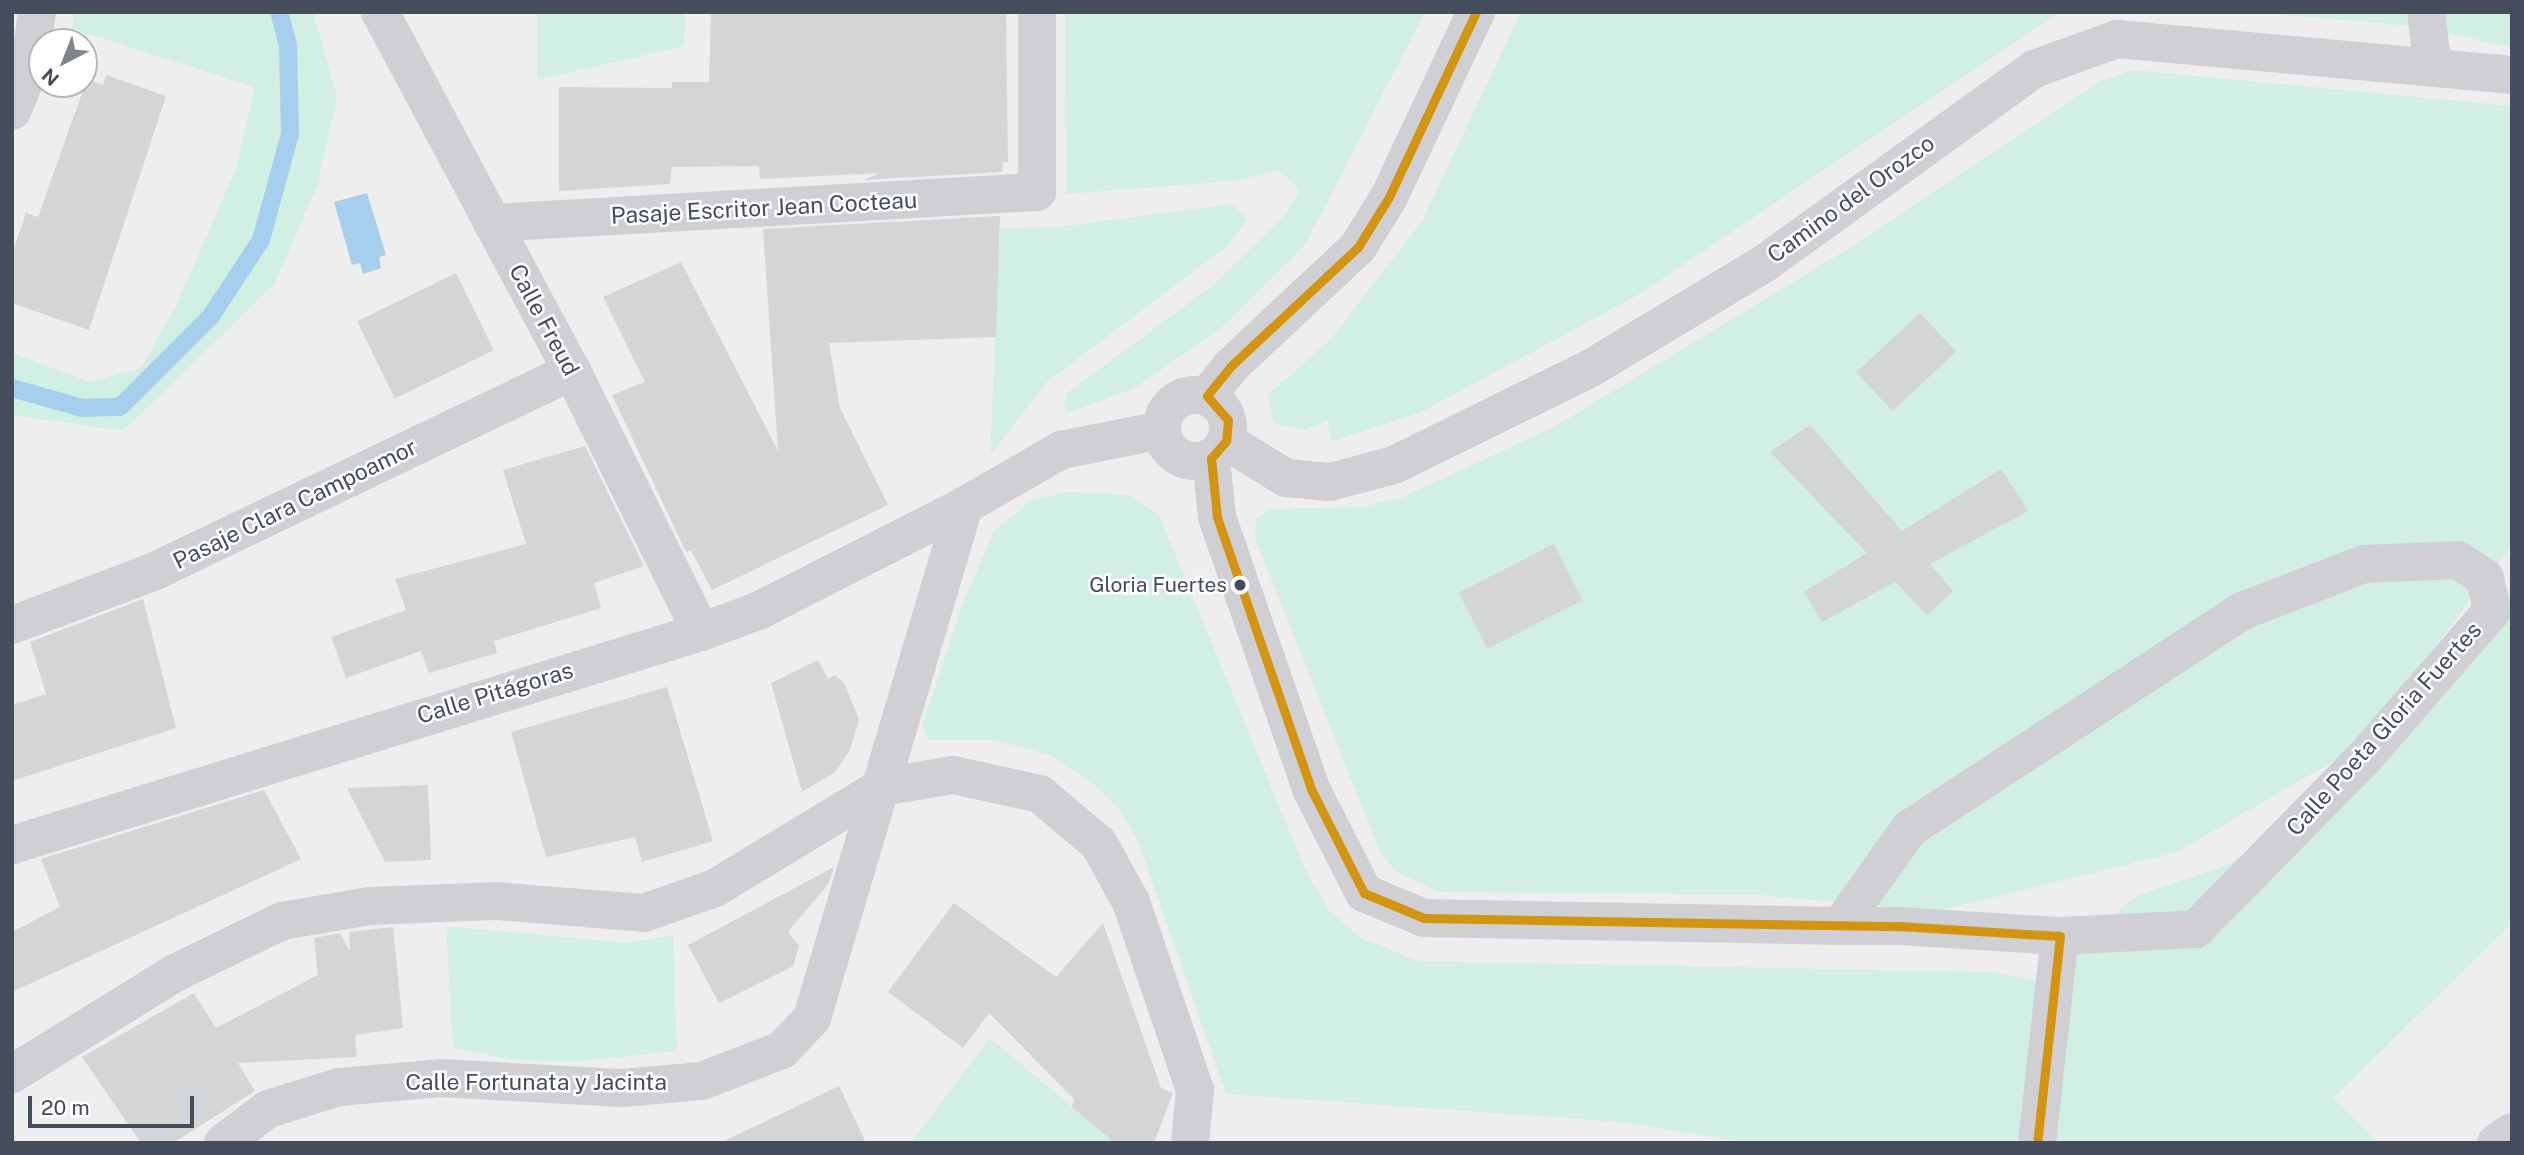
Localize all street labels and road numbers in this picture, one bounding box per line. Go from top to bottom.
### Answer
street label: Camino del Orozco [1762,129,1940,269]
street label: Pasaje Escritor Jean Cocteau [610,186,918,230]
street label: Calle Freud [503,259,585,381]
street label: Pasaje Clara Campoamor [169,433,421,575]
street label: Calle Poeta Gloria Fuertes [2281,616,2487,842]
street label: Calle Pitágoras [414,656,576,730]
street label: Calle Fortunata y Jacinta [405,1068,667,1096]

